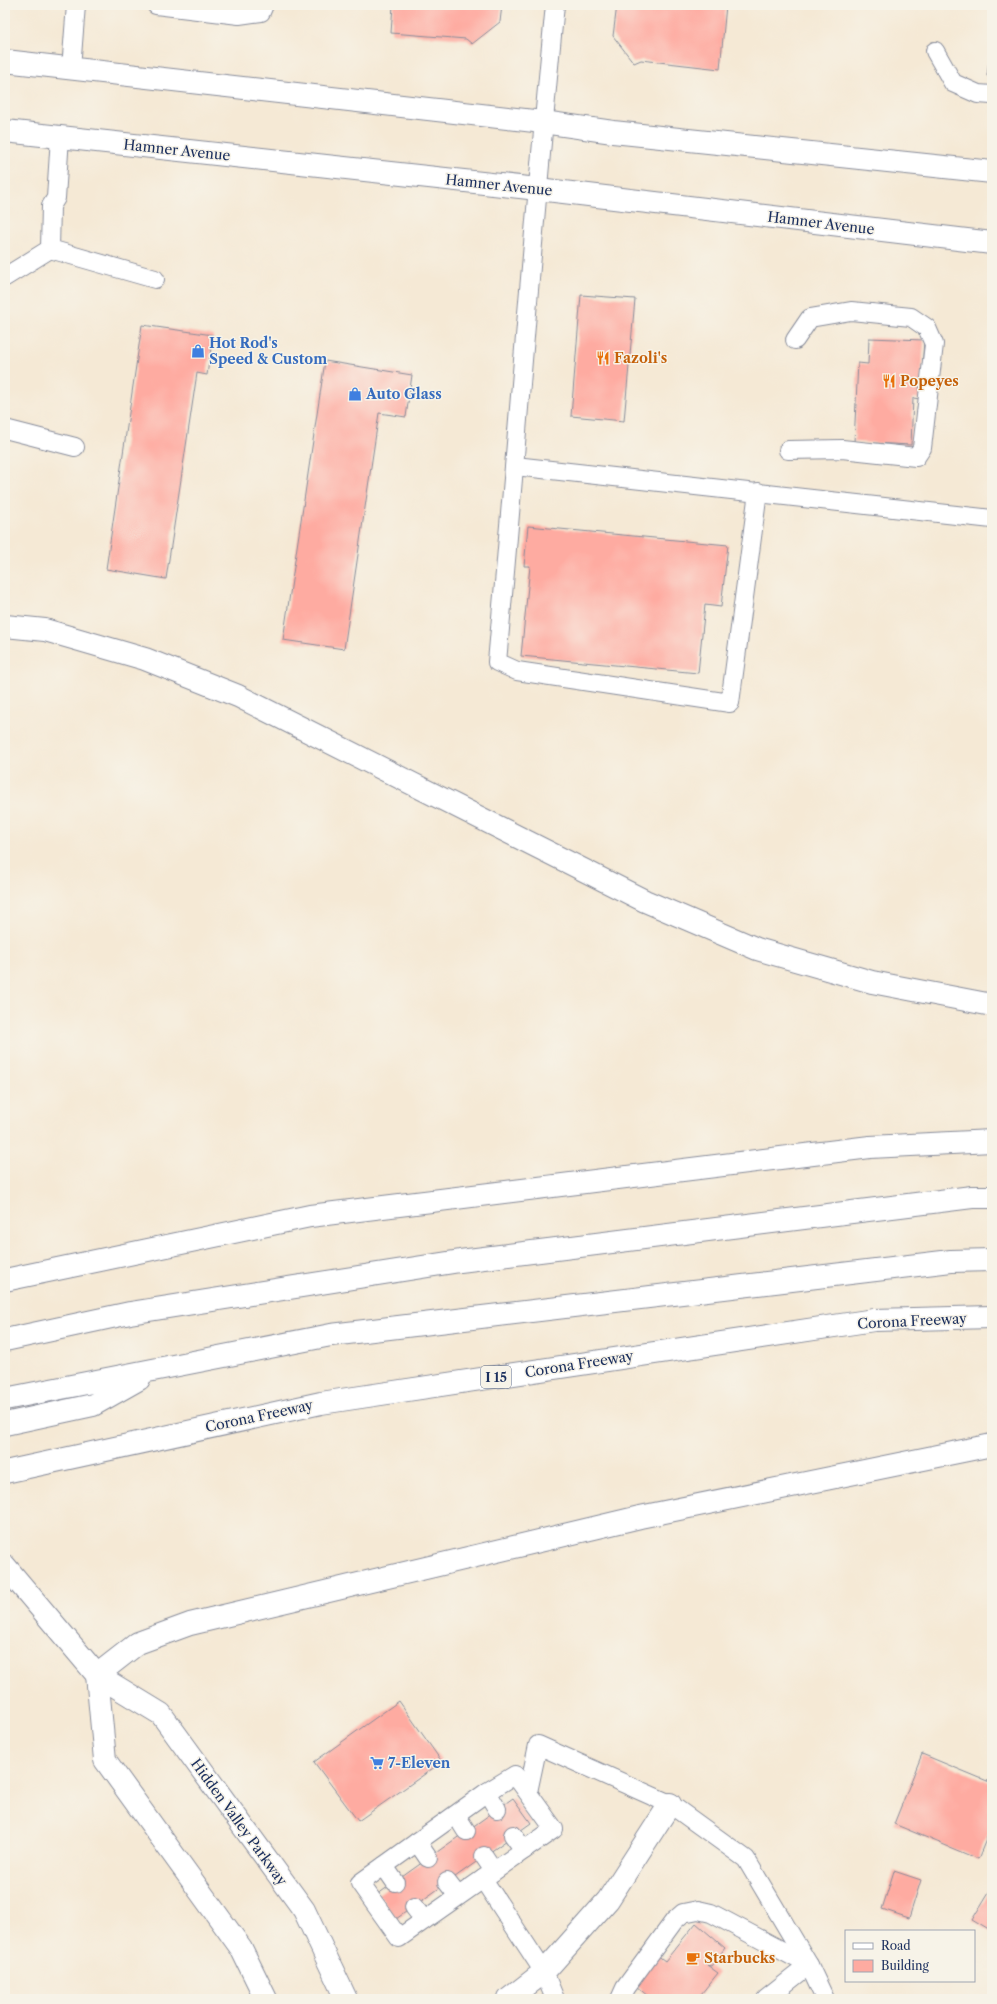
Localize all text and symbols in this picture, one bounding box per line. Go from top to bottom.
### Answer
street label: Hamner Avenue [123,135,232,165]
street label: Hamner Avenue [445,170,554,200]
street label: Hamner Avenue [767,208,876,238]
place label: Hot Rod's Speed & Custom [209,334,327,368]
shop icon: Hot Rod's Speed & Custom [190,343,206,359]
place label: Fazoli's [614,349,667,367]
restaurant icon: Fazoli's [595,350,611,366]
place label: Popeyes [900,372,959,390]
restaurant icon: Popeyes [881,373,897,389]
place label: Auto Glass [365,385,442,403]
shop icon: Auto Glass [347,386,363,402]
street label: Corona Freeway [857,1309,967,1333]
street label: Corona Freeway [523,1347,635,1381]
road number: I 15 [481,1366,511,1388]
street label: Corona Freeway [204,1396,315,1436]
place label: 7-Eleven [388,1754,451,1772]
street label: Hidden Valley Parkway [187,1755,291,1889]
supermarket icon: 7-Eleven [369,1755,385,1771]
legend [845,1930,975,1982]
text: Road [881,1938,911,1953]
place label: Starbucks [704,1949,775,1967]
cafe icon: Starbucks [685,1950,701,1966]
text: Building [881,1958,929,1973]

